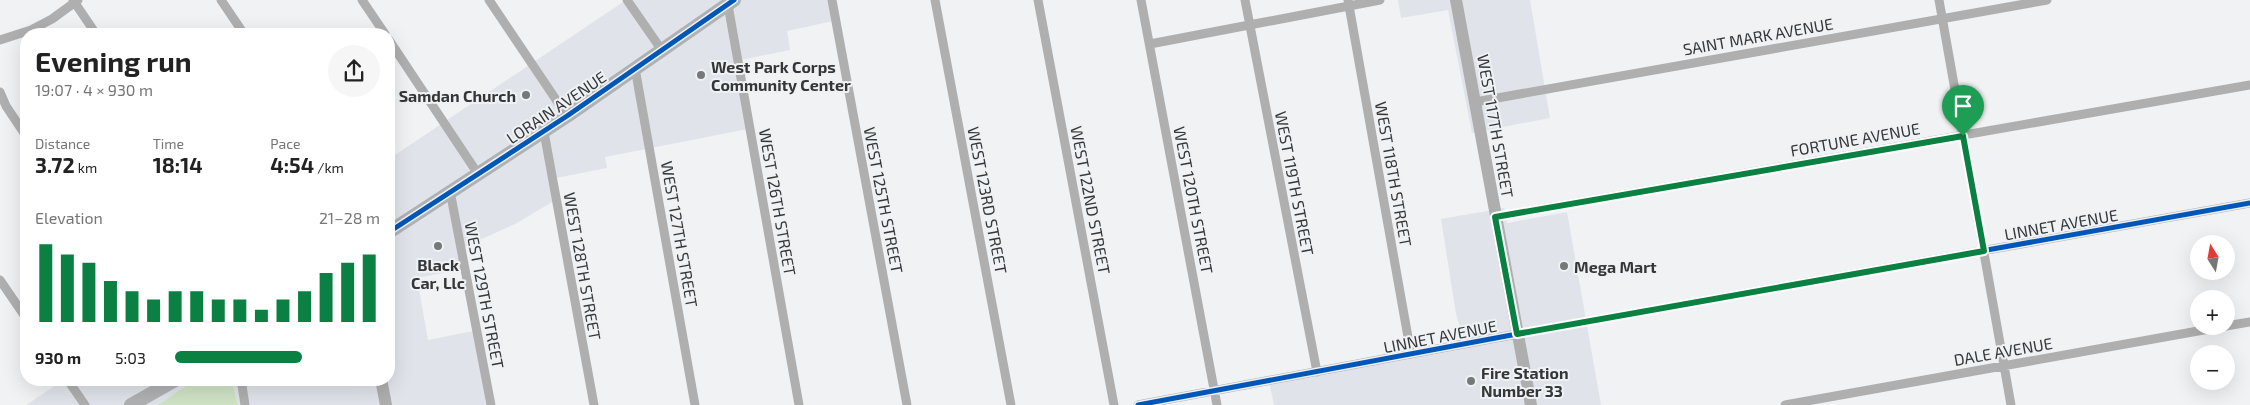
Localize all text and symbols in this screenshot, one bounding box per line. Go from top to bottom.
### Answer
street label: SAINT MARK AVENUE [1681,13,1835,59]
text: Evening run [35,44,192,78]
button: share [328,45,380,97]
street label: WEST 117TH STREET [1474,53,1518,199]
place label: West Park Corps Community Center [711,57,851,95]
street label: LORAIN AVENUE [503,67,609,147]
marker: West Park Corps Community Center [695,69,707,81]
text: 19:07 · 4 × 930 m [35,80,153,99]
pin [1942,85,1984,136]
place label: Samdan Church [399,86,516,105]
marker: Samdan Church [520,89,532,101]
icon: arrive [1949,92,1977,120]
street label: WEST 118TH STREET [1372,100,1416,248]
street label: WEST 119TH STREET [1272,109,1318,257]
street label: FORTUNE AVENUE [1789,118,1921,160]
street label: WEST 122ND STREET [1067,124,1115,276]
street label: WEST 125TH STREET [861,125,907,275]
street label: WEST 123RD STREET [964,125,1012,275]
street label: WEST 120TH STREET [1170,125,1218,275]
street label: WEST 126TH STREET [756,127,800,277]
text: Distance [35,135,90,152]
text: Time [153,135,184,152]
text: Pace [270,135,300,152]
text: 3.72 [35,152,75,177]
text: 18:14 [153,152,203,177]
text: 4:54 [270,152,314,177]
text: km [75,159,97,176]
text: /km [314,159,344,176]
street label: WEST 127TH STREET [658,159,702,309]
street label: WEST 128TH STREET [561,191,605,341]
street label: LINNET AVENUE [2003,205,2119,243]
text: Elevation [35,208,103,227]
text: 21–28 m [319,208,380,227]
street label: WEST 129TH STREET [461,220,509,370]
north arrow [2190,235,2235,280]
map controls [2190,235,2235,390]
marker: Black Car, Llc [432,240,444,252]
place label: Black Car, Llc [411,255,465,292]
place label: Mega Mart [1574,257,1657,276]
marker: Mega Mart [1558,260,1570,272]
button: + [2190,290,2235,335]
street label: LINNET AVENUE [1382,316,1498,356]
street label: DALE AVENUE [1952,333,2054,369]
button: − [2190,345,2235,390]
text: 930 m [35,348,81,367]
text: 5:03 [115,348,146,367]
place label: Fire Station Number 33 [1481,363,1569,400]
marker: Fire Station Number 33 [1465,375,1477,387]

